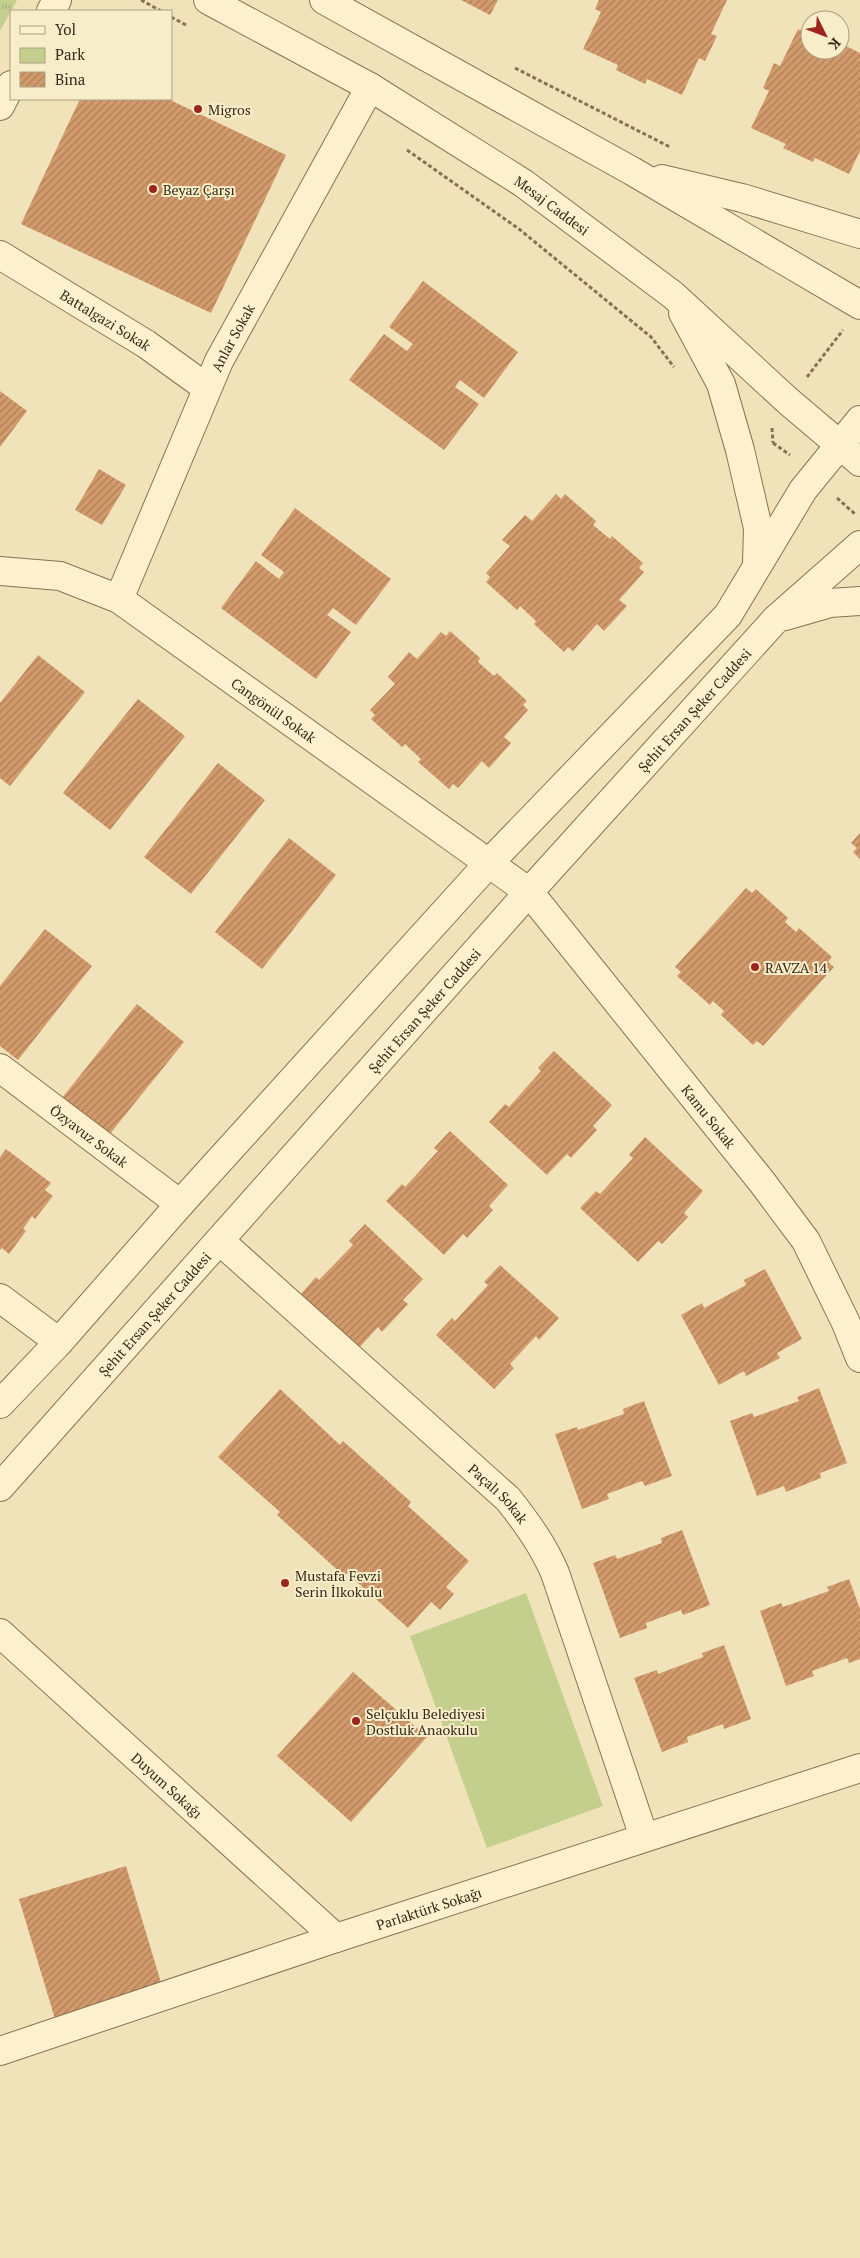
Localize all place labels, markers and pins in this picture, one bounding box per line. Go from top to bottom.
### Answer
place label: Migros [208,100,251,119]
marker: Migros [192,103,204,115]
place label: Beyaz Çarşı [163,180,235,199]
marker: Beyaz Çarşı [147,183,159,195]
place label: RAVZA 14 [765,958,828,977]
marker: RAVZA 14 [749,961,761,973]
place label: Mustafa Fevzi Serin İlkokulu [295,1566,382,1601]
marker: Mustafa Fevzi Serin İlkokulu [279,1577,291,1589]
place label: Selçuklu Belediyesi Dostluk Anaokulu [366,1704,485,1739]
marker: Selçuklu Belediyesi Dostluk Anaokulu [350,1715,362,1727]

